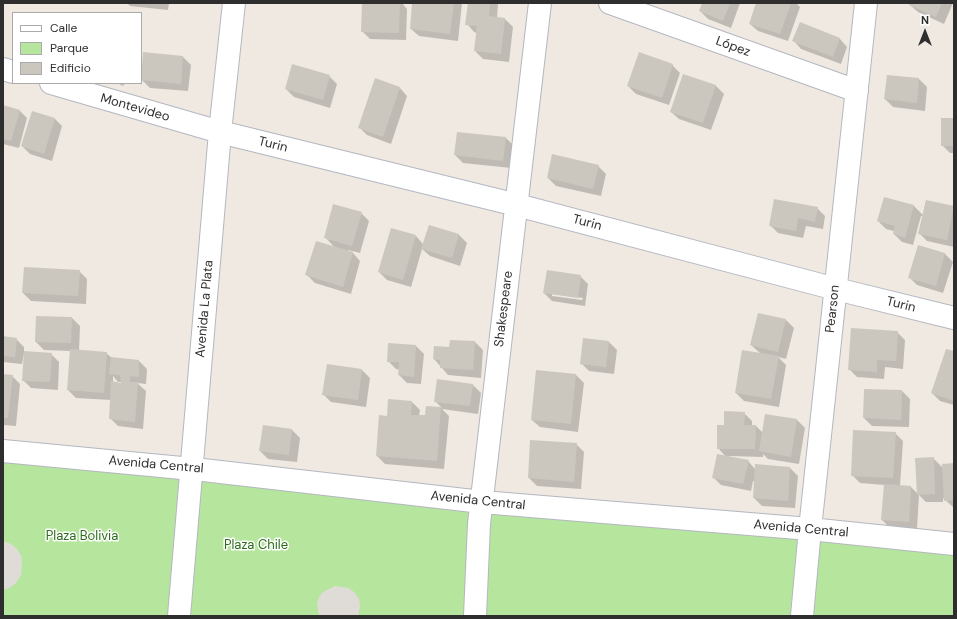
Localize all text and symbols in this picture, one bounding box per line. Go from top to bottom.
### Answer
legend [12,12,142,84]
north arrow [905,12,945,52]
text: N [921,13,929,27]
text: Calle [50,20,77,36]
street label: López [714,34,752,60]
text: Parque [50,40,89,56]
text: Edificio [50,60,91,76]
street label: Montevideo [99,91,171,125]
street label: Turin [257,134,289,156]
street label: Turin [571,212,603,234]
street label: Avenida La Plata [193,259,217,359]
street label: Shakespeare [492,270,516,348]
street label: Pearson [823,284,843,334]
street label: Turin [885,294,917,316]
street label: Avenida Central [108,453,204,477]
street label: Avenida Central [430,488,526,514]
street label: Avenida Central [753,517,849,541]
park label: Plaza Bolivia [46,529,118,545]
park label: Plaza Chile [224,538,288,554]

